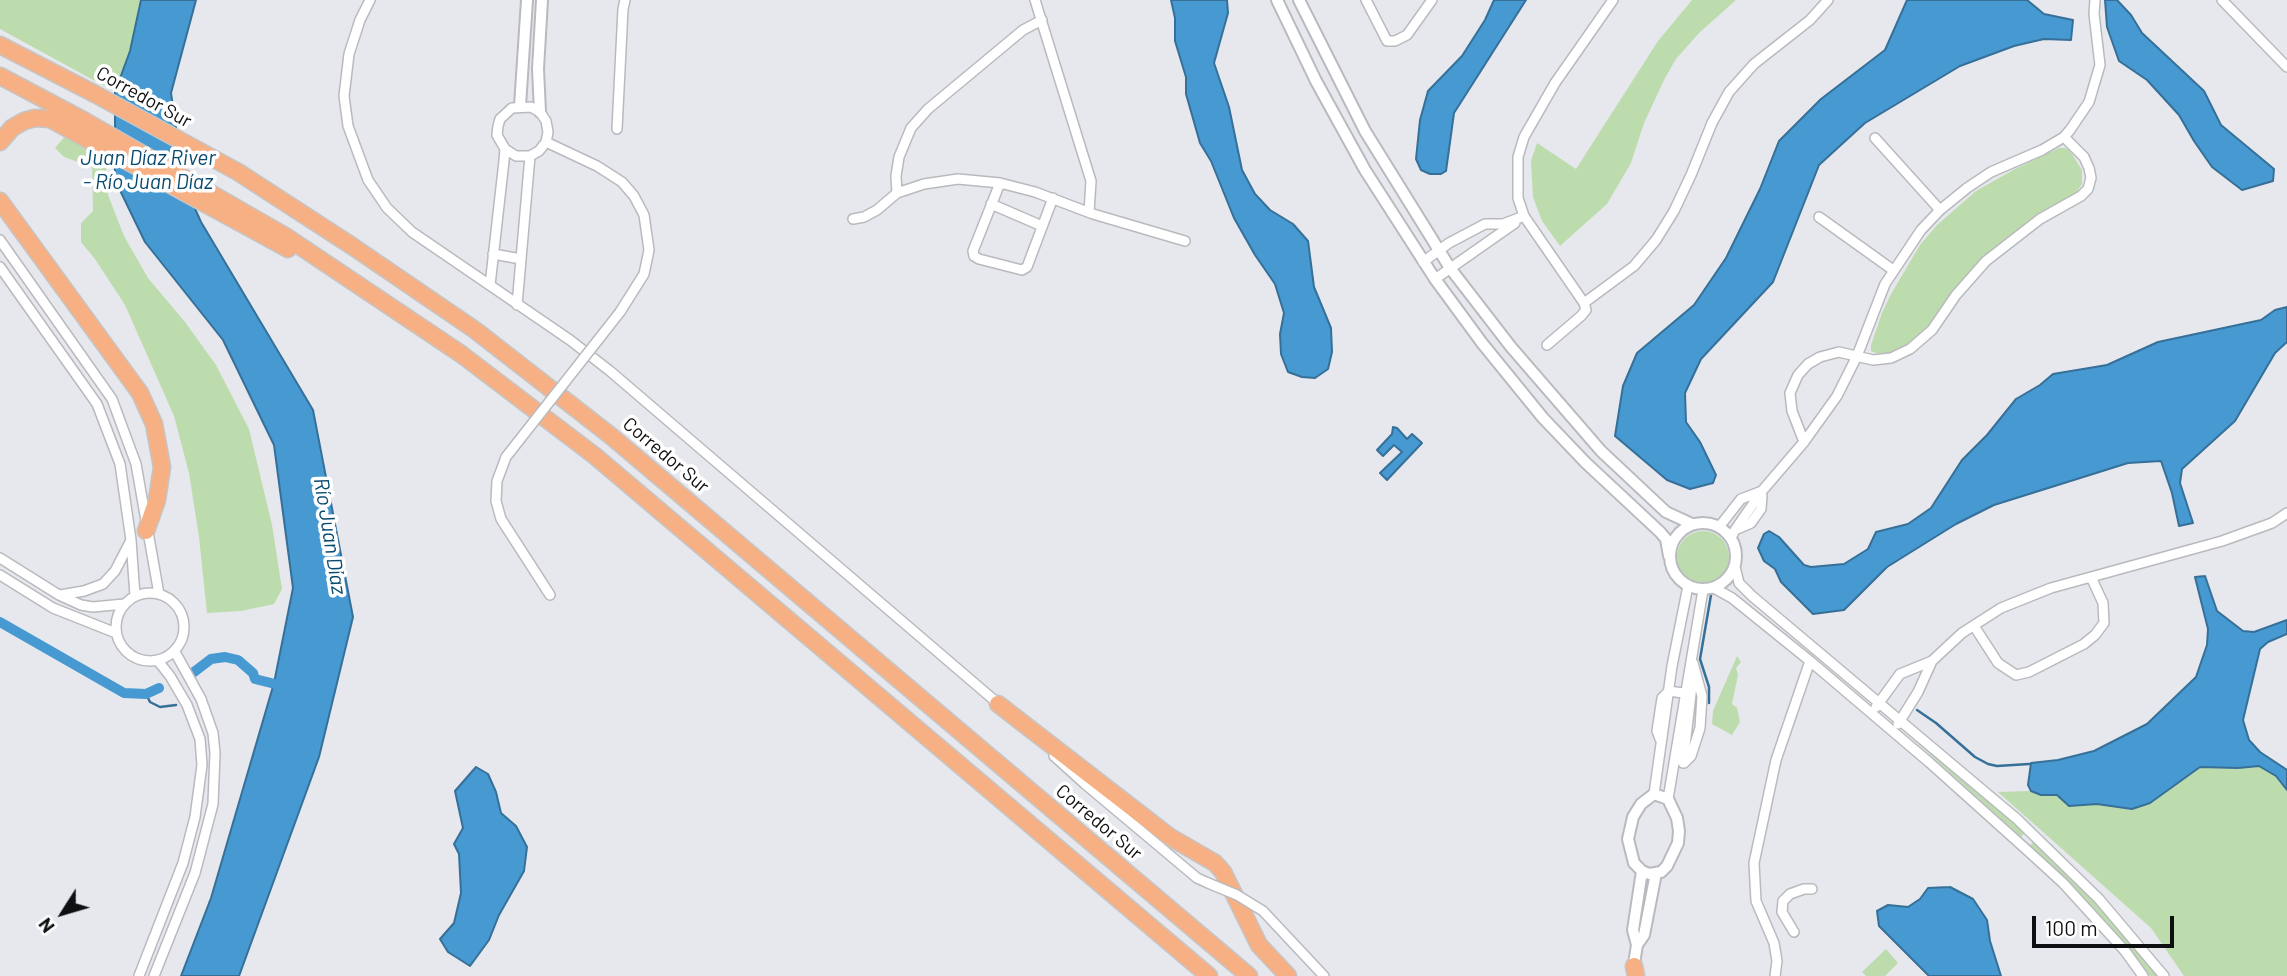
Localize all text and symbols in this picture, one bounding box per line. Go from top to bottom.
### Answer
street label: Corredor Sur [92,61,196,133]
water label: Juan Díaz River - Río Juan Díaz [80,145,216,195]
street label: Corredor Sur [618,412,714,498]
water label: Río Juan Díaz [308,476,352,596]
street label: Corredor Sur [1051,779,1147,865]
north arrow [28,878,98,948]
scale bar [2035,902,2177,946]
text: N [33,914,59,938]
text: 100 m [2045,915,2098,940]

